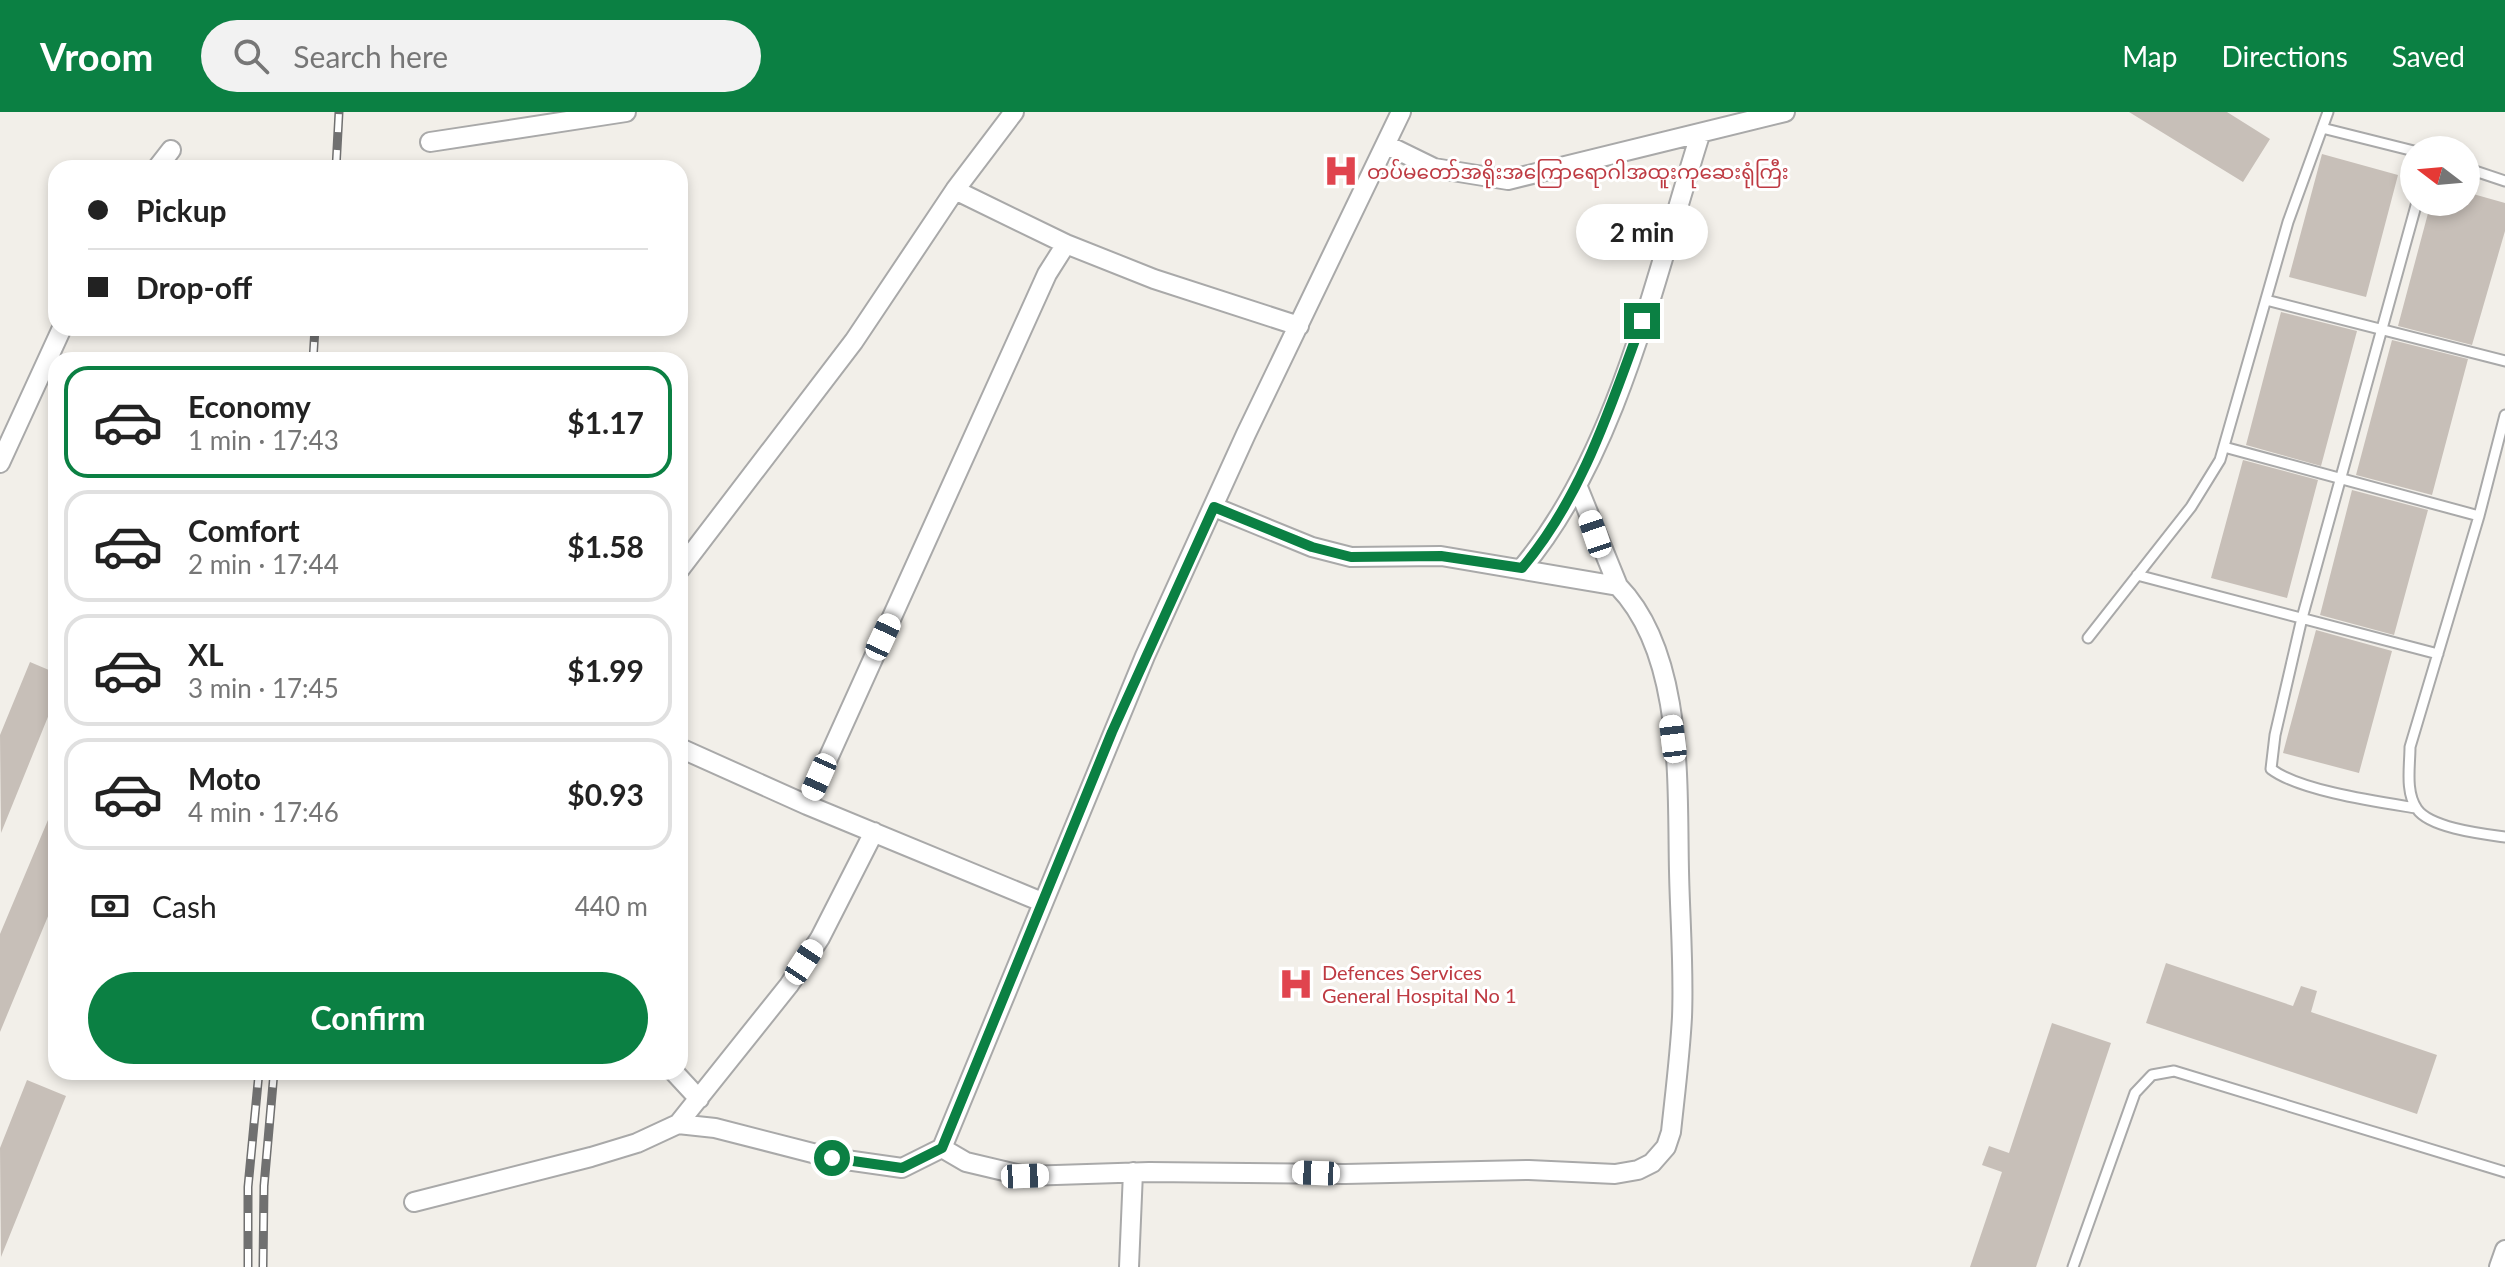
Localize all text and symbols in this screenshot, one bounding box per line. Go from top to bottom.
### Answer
search box [201,20,761,92]
text: Vroom [40,33,153,79]
icon: search [229,34,273,78]
text: Search here [293,38,448,74]
text: Map [2122,39,2177,73]
text: Directions [2221,39,2348,73]
text: Saved [2392,39,2465,73]
north arrow [2400,136,2480,216]
map controls [2400,136,2480,216]
hospital icon: တပ်မတော်အရိုးအကြောရောဂါအထူးကုဆေးရုံကြီး [1322,152,1360,190]
place label: တပ်မတော်အရိုးအကြောရောဂါအထူးကုဆေးရုံကြီး [1367,158,1789,189]
text: Pickup [136,192,227,228]
callout: 2 min [1576,205,1708,261]
text: 2 min [1610,216,1674,248]
text: Drop-off [136,269,252,305]
route end [1624,303,1660,339]
icon: car [92,386,164,458]
text: Economy [188,388,311,424]
text: $1.17 [567,404,644,440]
text: 1 min · 17:43 [188,424,339,456]
car [1576,507,1614,561]
icon: car [92,510,164,582]
text: Comfort [188,512,300,548]
text: $1.58 [567,528,644,564]
text: 2 min · 17:44 [188,548,339,580]
car [862,610,904,664]
icon: car [92,634,164,706]
text: XL [188,636,224,672]
text: $1.99 [567,652,644,688]
text: 3 min · 17:45 [188,672,339,704]
car [1658,714,1688,764]
car [798,750,840,804]
icon: car [92,758,164,830]
text: Moto [188,760,261,796]
text: $0.93 [567,776,644,812]
text: 4 min · 17:46 [188,796,339,828]
icon: cash [88,884,132,928]
text: Cash [152,888,217,924]
text: 440 m [575,890,648,922]
car [781,935,827,989]
place label: Defences Services General Hospital No 1 [1322,960,1517,1007]
hospital icon: Defences Services General Hospital No 1 [1277,965,1315,1003]
button: Confirm [88,972,648,1064]
route start [814,1140,850,1176]
car [1292,1160,1340,1186]
car [1001,1163,1049,1189]

